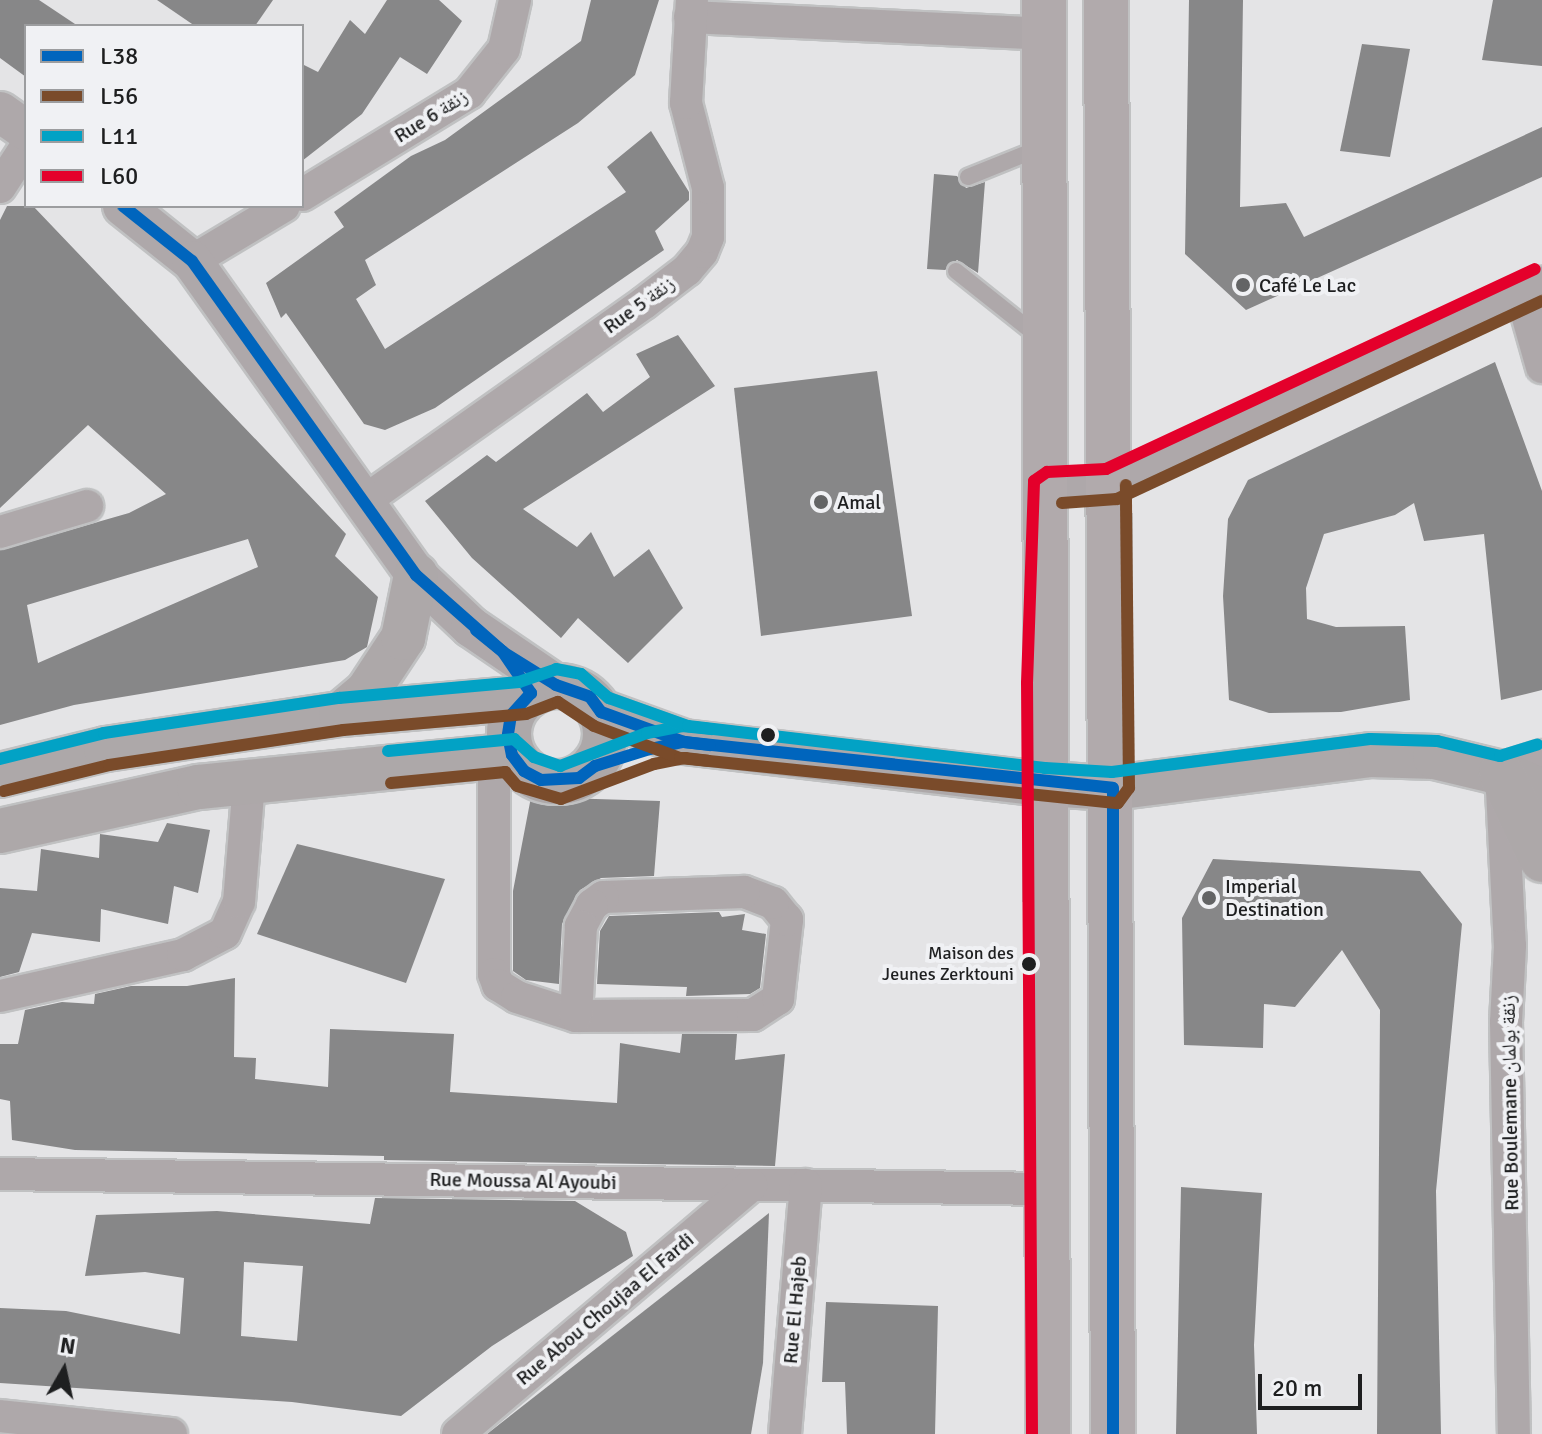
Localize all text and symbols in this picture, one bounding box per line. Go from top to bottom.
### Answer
legend [24,24,304,208]
text: L38 [100,41,138,71]
text: L56 [100,81,138,111]
street label: Rue 6 زنقة [390,84,472,148]
text: L11 [100,121,138,151]
text: L60 [100,161,138,191]
street label: Rue 5 زنقة [599,271,679,339]
place label: Café Le Lac [1259,273,1356,297]
marker: Café Le Lac [1234,276,1252,294]
place label: Amal [837,490,881,514]
marker: Amal [812,493,830,511]
unlabelled marker [760,727,776,743]
place label: Imperial Destination [1225,874,1324,921]
marker: Imperial Destination [1200,889,1218,907]
place label: Maison des Jeunes Zerktouni [882,943,1014,986]
marker: Maison des Jeunes Zerktouni [1021,956,1037,972]
street label: Rue Boulemane زنقة بولمان [1496,995,1524,1211]
street label: Rue Moussa Al Ayoubi [429,1167,617,1195]
street label: Rue Abou Choujaa El Fardi [511,1228,699,1390]
street label: Rue El Hajeb [778,1255,812,1365]
north arrow [24,1330,104,1410]
text: N [58,1331,78,1360]
scale bar [1262,1358,1366,1408]
text: 20 m [1272,1373,1322,1403]

